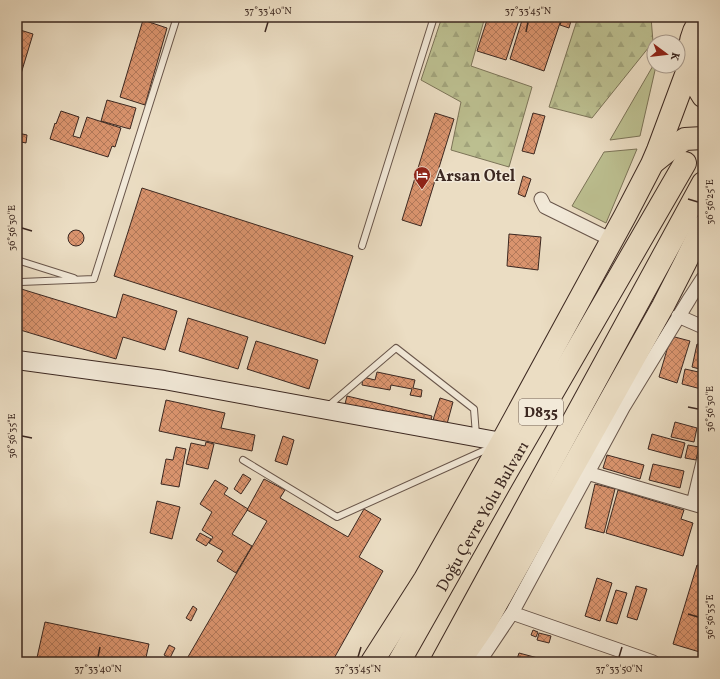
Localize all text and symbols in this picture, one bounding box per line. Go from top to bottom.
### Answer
text: 37°33'40"N [244,4,292,18]
text: 37°33'45"N [505,4,552,18]
north arrow [646,34,686,74]
text: K [666,50,682,62]
hotel icon: Arsan Otel [412,165,432,190]
place label: Arsan Otel [435,166,516,188]
text: 36°56'25"E [703,179,717,225]
text: 36°56'30"E [5,205,19,251]
text: 36°56'30"E [703,386,717,432]
road number: D835 [519,399,563,425]
text: 36°56'35"E [5,413,19,459]
street label: Doğu Çevre Yolu Bulvarı [432,437,535,596]
text: 36°56'35"E [703,594,717,640]
text: 37°33'40"N [74,662,122,676]
text: 37°33'45"N [335,662,382,676]
text: 37°33'50"N [595,662,643,676]

